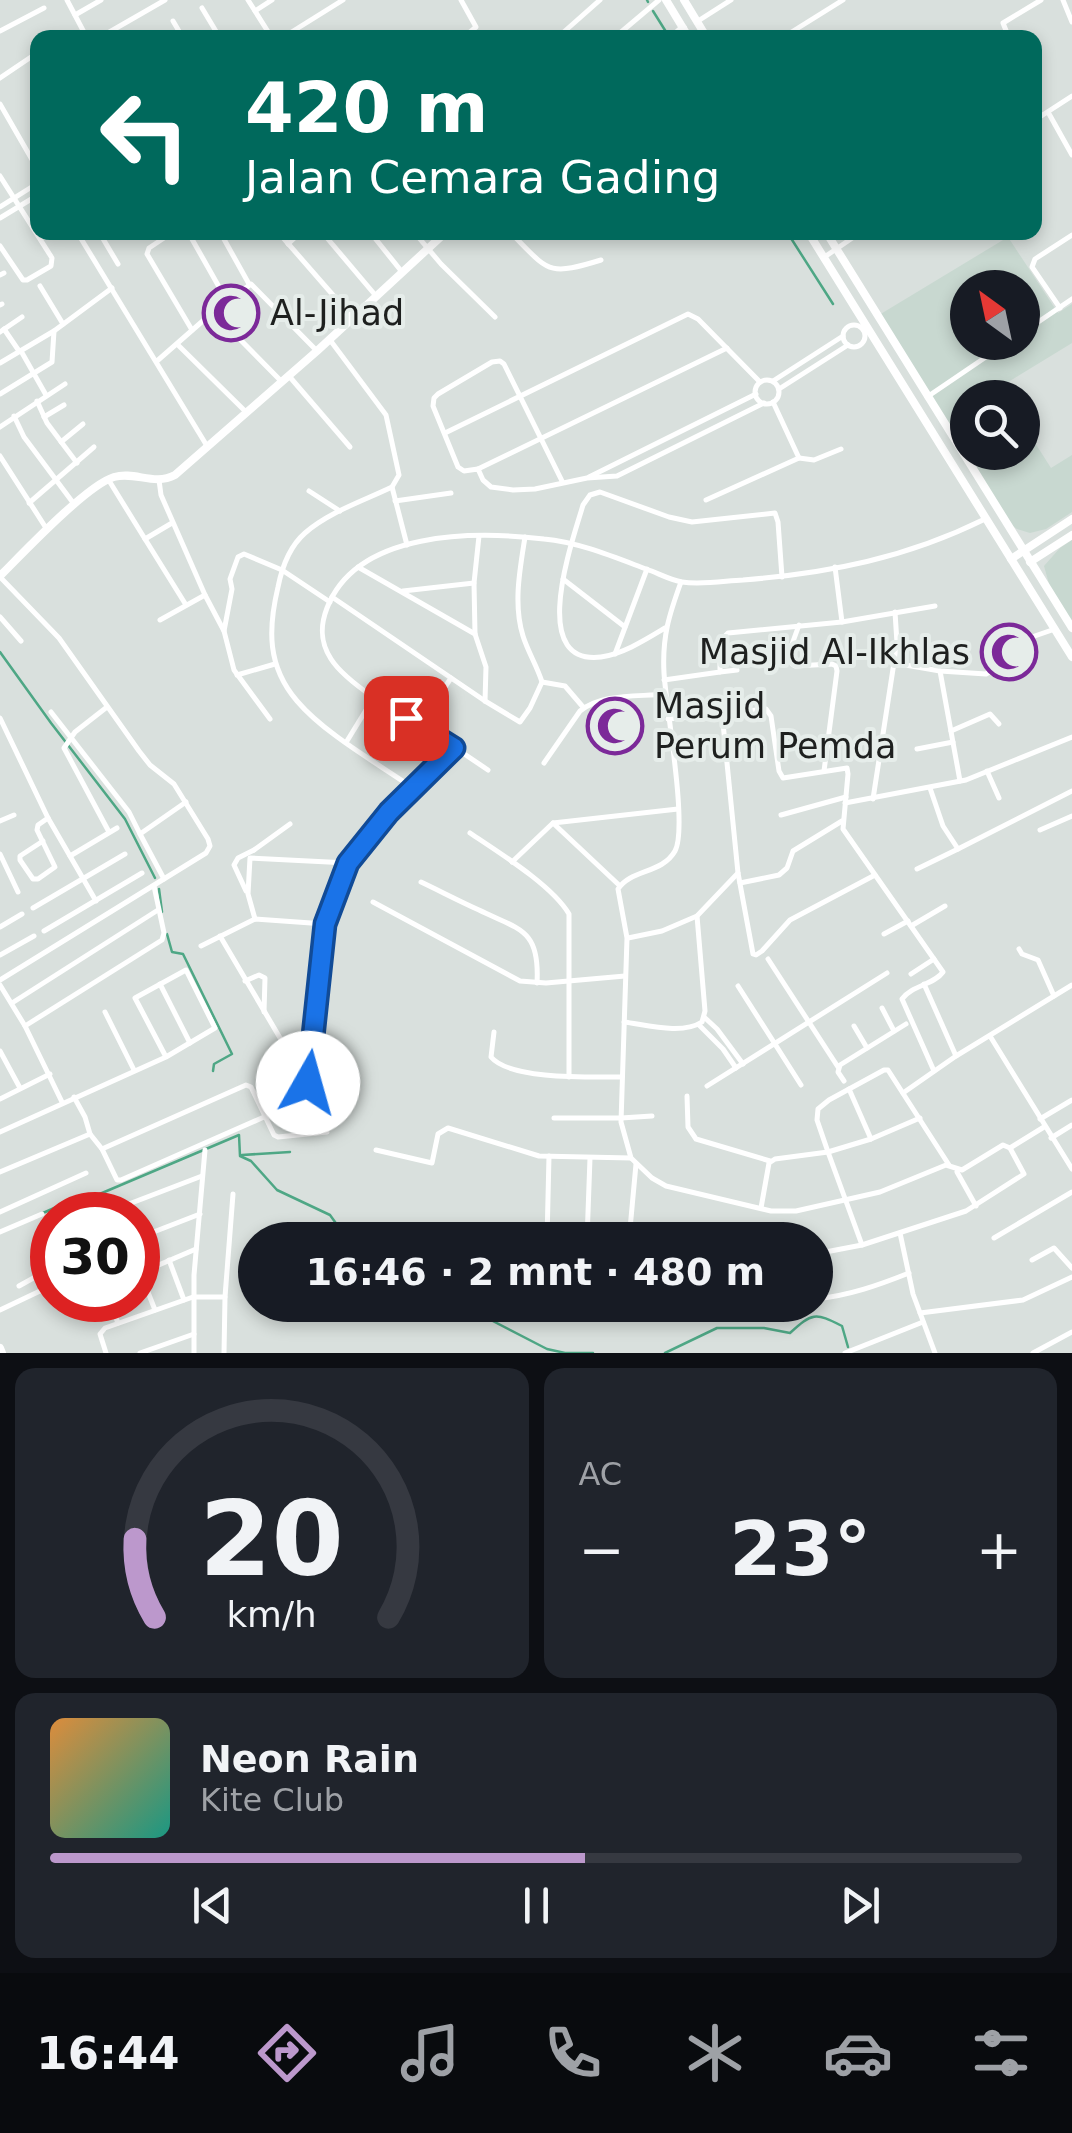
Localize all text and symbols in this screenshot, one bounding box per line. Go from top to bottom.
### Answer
text: 420 m [245,67,488,149]
icon: left [80,70,210,200]
text: Jalan Cemara Gading [245,151,720,204]
north arrow [950,270,1040,360]
map controls [950,270,1040,470]
mosque icon: Al-Jihad [201,283,261,343]
place label: Al-Jihad [270,293,404,333]
button: search [950,380,1040,470]
mosque icon: Masjid Al-Ikhlas [979,622,1039,682]
place label: Masjid Al-Ikhlas [699,632,970,672]
pin [364,676,449,761]
place label: Masjid Perum Pemda [654,686,896,766]
icon: arrive [379,691,434,746]
mosque icon: Masjid Perum Pemda [585,696,645,756]
position arrow [256,1031,360,1135]
speed limit sign: 30 [30,1192,160,1322]
text: 16:46 · 2 mnt · 480 m [306,1250,765,1294]
text: AC [579,1455,622,1493]
text: 20 [199,1478,344,1600]
text: 23° [729,1505,871,1593]
text: − [579,1518,625,1582]
text: + [976,1518,1022,1582]
text: km/h [227,1594,317,1635]
text: Neon Rain [200,1737,419,1781]
text: Kite Club [200,1781,344,1819]
icon: previous [185,1878,240,1933]
icon: pause [509,1878,564,1933]
icon: next [833,1878,888,1933]
icon: directions [252,2018,322,2088]
icon: music [395,2018,465,2088]
icon: phone [538,2018,608,2088]
icon: climate [680,2018,750,2088]
icon: car [823,2018,893,2088]
icon: filters [966,2018,1036,2088]
text: 16:44 [36,2027,180,2080]

